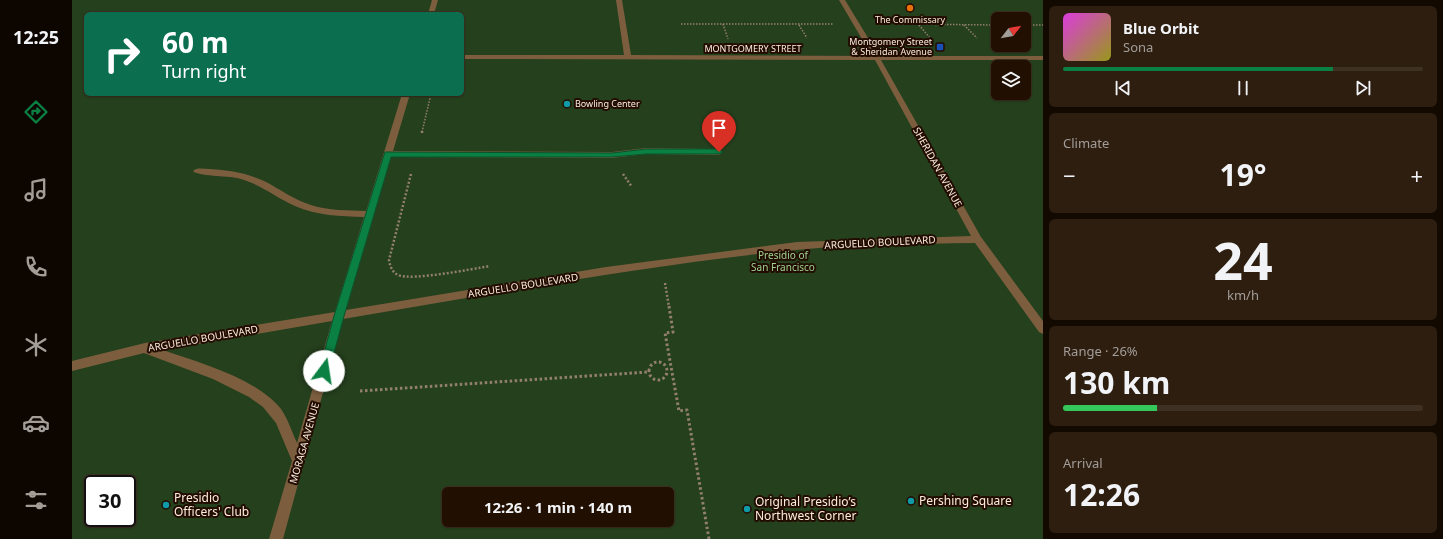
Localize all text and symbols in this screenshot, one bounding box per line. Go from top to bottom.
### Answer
marker: The Commissary [905,3,915,13]
north arrow [991,12,1031,52]
map controls [991,12,1031,100]
place label: The Commissary [875,13,946,26]
text: Blue Orbit [1123,18,1199,38]
text: 60 m [162,23,229,61]
text: 12:25 [13,25,59,49]
icon: right [96,28,148,80]
place label: Montgomery Street & Sheridan Avenue [849,35,933,58]
text: Sona [1123,38,1153,56]
street label: MONTGOMERY STREET [704,42,802,55]
marker: Montgomery Street & Sheridan Avenue [935,42,945,52]
text: Turn right [162,59,246,83]
button: layers [991,60,1031,100]
icon: previous [1112,77,1134,99]
icon: pause [1232,77,1254,99]
icon: next [1352,77,1374,99]
place label: Bowling Center [575,97,640,110]
icon: directions [22,98,50,126]
marker: Bowling Center [562,99,572,109]
pin [702,111,736,152]
icon: arrive [708,117,730,139]
street label: SHERIDAN AVENUE [910,124,966,210]
text: Climate [1063,134,1109,152]
text: 19° [1219,154,1267,195]
text: − [1063,160,1076,190]
text: + [1410,160,1423,190]
icon: music [22,176,50,204]
text: 24 [1213,224,1273,295]
street label: ARGUELLO BOULEVARD [824,232,936,252]
park label: Presidio of San Francisco [751,248,815,274]
icon: phone [22,253,50,281]
street label: ARGUELLO BOULEVARD [467,269,579,301]
text: km/h [1227,286,1259,304]
street label: ARGUELLO BOULEVARD [147,321,259,355]
icon: climate [22,331,50,359]
text: Range · 26% [1063,342,1138,360]
position arrow [303,350,345,392]
text: 130 km [1063,362,1170,403]
street label: MORAGA AVENUE [286,401,322,485]
icon: car [22,409,50,437]
text: Arrival [1063,454,1103,472]
text: 12:26 [1063,474,1140,515]
speed limit sign: 30 [84,475,136,527]
icon: filters [22,486,50,514]
place label: Presidio Officers' Club [174,489,249,520]
place label: Pershing Square [919,492,1012,509]
place label: Original Presidio’s Northwest Corner [755,493,856,524]
marker: Pershing Square [906,496,916,506]
text: 12:26 · 1 min · 140 m [484,497,632,517]
marker: Presidio Officers' Club [161,500,171,510]
marker: Original Presidio’s Northwest Corner [742,504,752,514]

